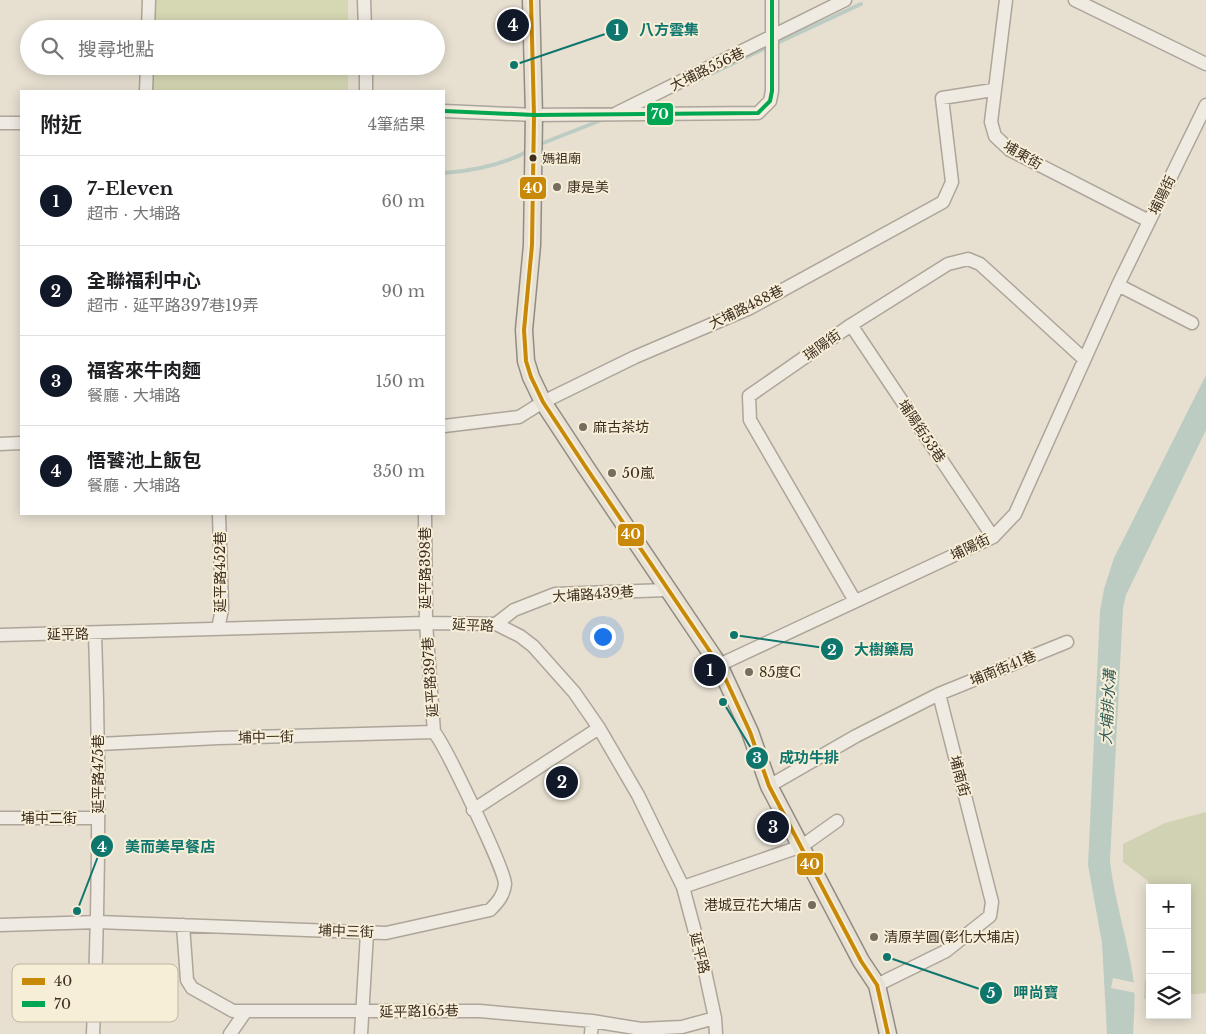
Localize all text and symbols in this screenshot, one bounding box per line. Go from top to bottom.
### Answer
pin: 4 [497,6,529,44]
callout: 八方雲集 [604,15,709,45]
search box [20,20,445,75]
text: 1 [614,20,621,39]
text: 八方雲集 [639,20,699,39]
icon: search [38,34,66,62]
text: 搜尋地點 [78,38,154,61]
street label: 大埔路556巷 [667,43,747,95]
line badge: 70 [646,102,674,126]
text: 70 [651,105,669,123]
text: 附近 [40,112,82,138]
text: 4筆結果 [368,114,425,134]
street label: 埔東街 [1000,137,1046,173]
place label: 媽祖廟 [542,150,581,167]
marker: 媽祖廟 [528,153,538,163]
street label: 埔陽街 [1145,172,1179,218]
line badge: 40 [519,176,547,200]
text: 7-Eleven [87,177,173,200]
place label: 康是美 [567,178,609,196]
text: 40 [523,179,543,197]
marker: 康是美 [551,181,563,193]
text: 1 [53,191,59,211]
text: 60 m [382,191,425,211]
text: 超市 · 大埔路 [87,203,181,223]
text: 全聯福利中心 [87,269,201,292]
text: 2 [51,281,61,301]
text: 90 m [382,281,425,301]
street label: 大埔路488巷 [706,281,786,333]
text: 超市 · 延平路397巷19弄 [87,295,258,315]
street label: 瑞陽街 [800,326,844,364]
text: 福客來牛肉麵 [87,359,201,382]
text: 3 [51,371,61,391]
text: 150 m [376,371,425,391]
text: 餐廳 · 大埔路 [87,385,181,405]
street label: 埔陽街53巷 [894,396,950,466]
place label: 麻古茶坊 [593,418,649,436]
marker: 麻古茶坊 [577,421,589,433]
text: 悟饕池上飯包 [87,449,201,472]
text: 4 [51,461,61,481]
text: 350 m [373,461,425,481]
place label: 50嵐 [622,464,655,482]
marker: 50嵐 [606,467,618,479]
text: 餐廳 · 大埔路 [87,475,181,495]
line badge: 40 [617,523,645,547]
text: 40 [621,525,641,543]
street label: 延平路398巷 [416,527,434,609]
street label: 埔陽街 [947,530,993,564]
street label: 延平路452巷 [211,532,229,612]
street label: 大埔路439巷 [552,582,634,606]
street label: 延平路 [452,615,494,635]
your location [590,624,616,650]
street label: 延平路 [47,625,89,643]
callout: 大樹藥局 [819,634,924,664]
street label: 延平路397巷 [418,636,442,718]
text: 2 [827,640,837,659]
text: 大樹藥局 [854,640,914,659]
street label: 埔南街41巷 [967,646,1039,690]
pin: 1 [694,651,726,689]
place label: 85度C [759,663,801,681]
marker: 85度C [743,666,755,678]
water label: 大埔排水溝 [1096,667,1119,745]
street label: 埔中一街 [238,728,294,746]
street label: 延平路475巷 [89,735,107,813]
callout: 成功牛排 [744,743,849,773]
text: 3 [752,748,762,767]
text: 成功牛排 [779,748,839,767]
street label: 埔南街 [946,753,974,799]
pin: 2 [546,763,578,801]
pin: 3 [757,808,789,846]
street label: 埔中二街 [21,809,77,827]
callout: 美而美早餐店 [90,831,225,861]
text: 4 [97,837,107,856]
text: 美而美早餐店 [125,837,215,856]
line badge: 40 [796,852,824,876]
text: 40 [800,855,820,873]
map controls [1146,884,1191,1019]
button: + [1146,884,1191,929]
place label: 港城豆花大埔店 [704,896,802,914]
marker: 港城豆花大埔店 [806,899,818,911]
street label: 埔中三街 [318,921,374,941]
place label: 清原芋圓(彰化大埔店) [884,928,1019,946]
button: − [1146,929,1191,974]
street label: 延平路 [686,930,714,976]
marker: 清原芋圓(彰化大埔店) [868,931,880,943]
legend [12,964,178,1022]
text: 40 [54,972,72,990]
button: layers [1146,974,1191,1019]
callout: 呷尚寶 [979,978,1069,1008]
text: 5 [987,983,996,1002]
text: 呷尚寶 [1013,983,1059,1002]
text: 70 [54,995,71,1013]
street label: 延平路165巷 [379,1001,459,1021]

